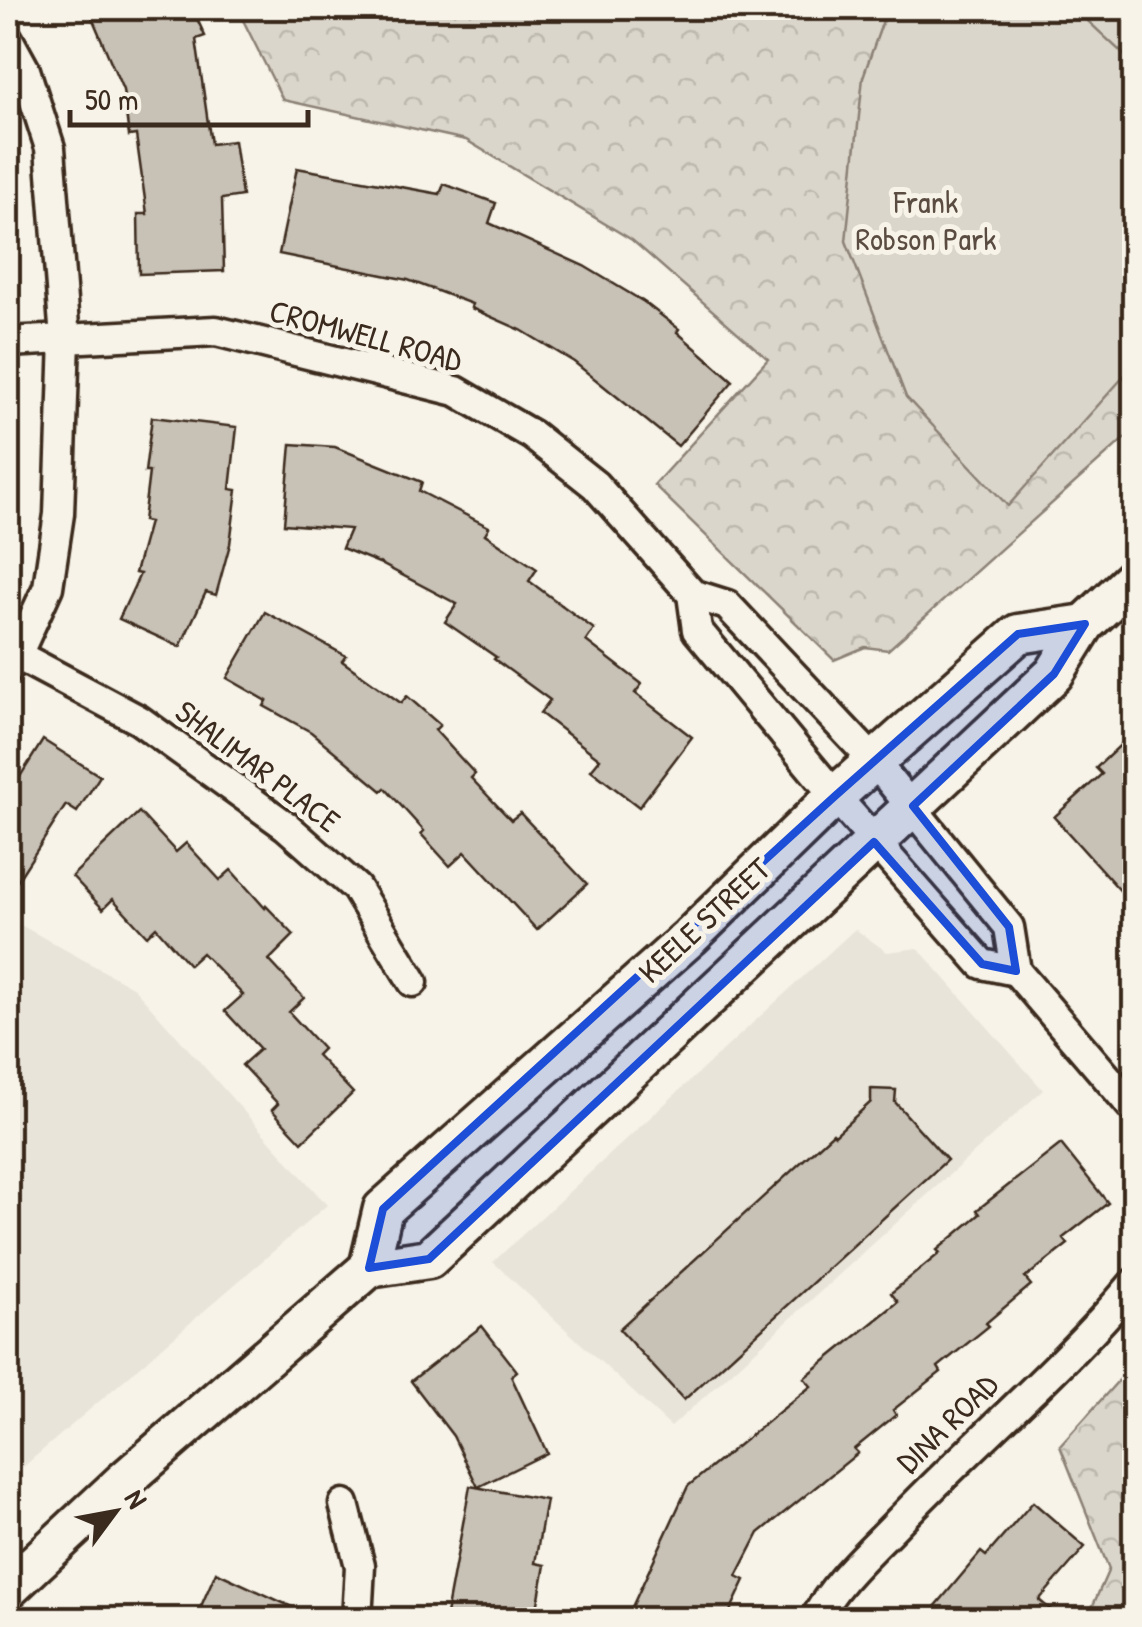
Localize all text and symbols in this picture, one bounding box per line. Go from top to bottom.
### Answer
scale bar [70,65,308,127]
text: 50 m [85,79,138,119]
park label: Frank Robson Park [855,180,997,260]
street label: CROMWELL ROAD [265,289,467,381]
street label: SHALIMAR PLACE [167,690,349,842]
street label: KEELE STREET [629,847,780,992]
street label: DINA ROAD [887,1364,1007,1482]
north arrow [65,1462,165,1562]
text: N [116,1482,156,1515]

